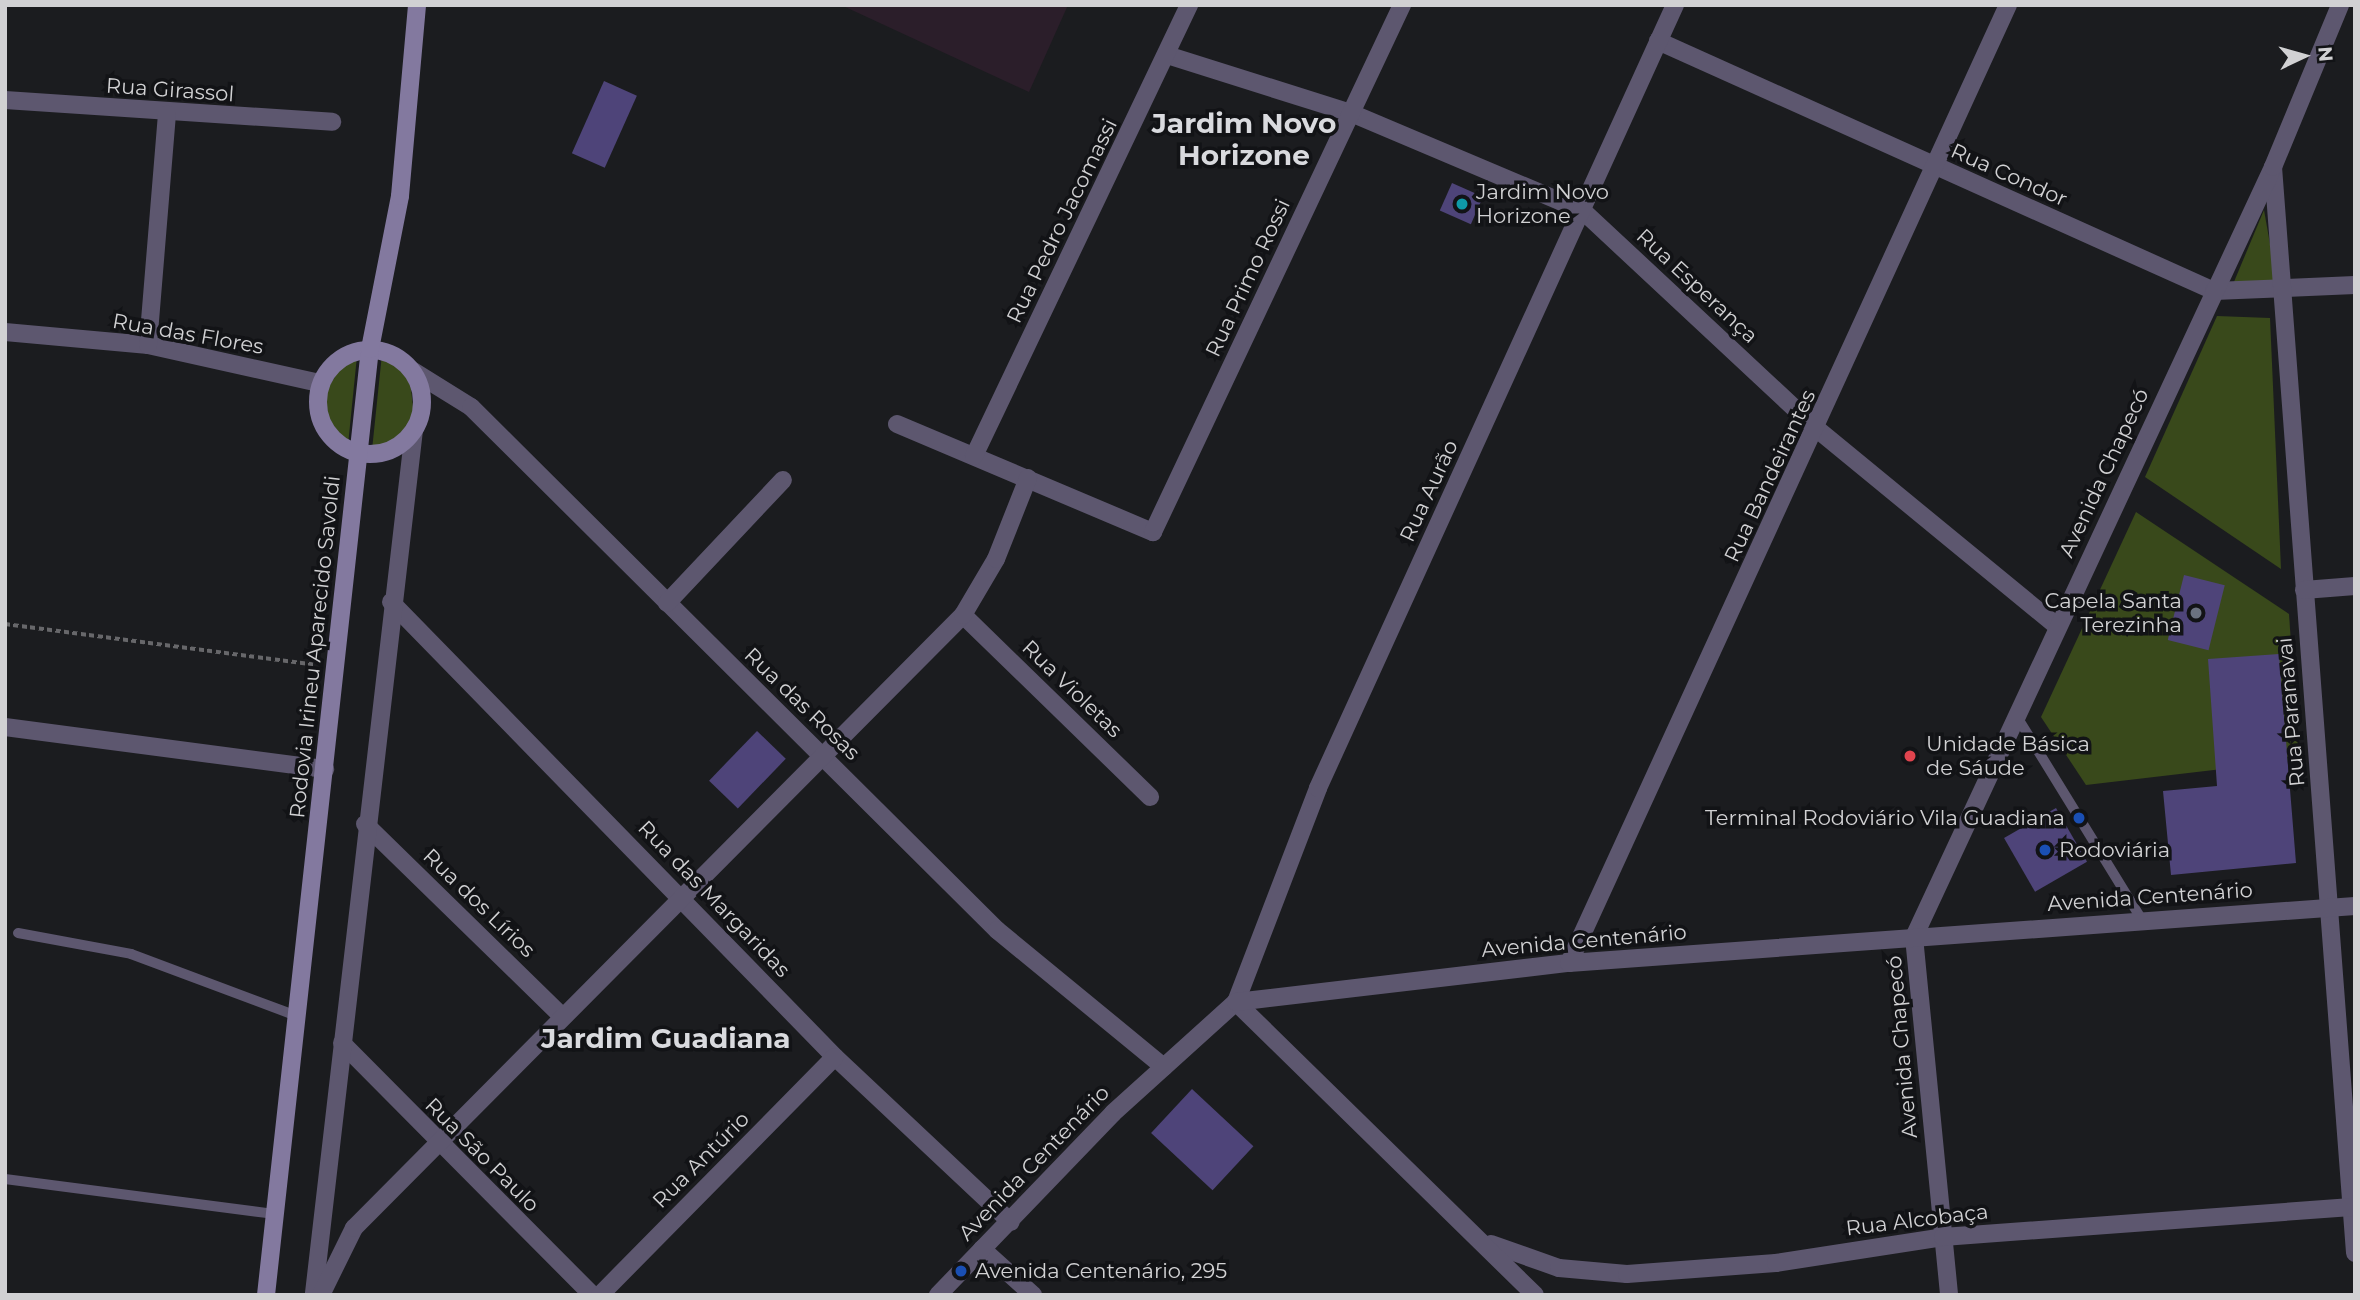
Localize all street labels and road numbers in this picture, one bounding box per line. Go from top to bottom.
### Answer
street label: Rua Girassol [105,73,235,107]
street label: Rua Pedro Jacomassi [1002,115,1122,327]
street label: Rua Condor [1947,138,2071,212]
street label: Rua Primo Rossi [1200,195,1296,361]
street label: Rua Esperança [1631,223,1763,349]
street label: Rua das Flores [111,308,265,360]
street label: Avenida Chapecó [2054,385,2154,561]
street label: Rua Bandeirantes [1719,386,1821,566]
street label: Rua Aurão [1394,436,1464,546]
street label: Rodovia Irineu Aparecido Savoldi [284,474,346,820]
street label: Rua Violetas [1017,635,1127,743]
street label: Rua Paranavai [2272,636,2310,788]
street label: Rua das Rosas [739,643,865,765]
street label: Rua das Margaridas [633,816,795,982]
street label: Rua dos Lírios [418,843,540,963]
street label: Avenida Centenário [2046,877,2254,917]
street label: Avenida Centenário [1480,919,1688,963]
street label: Avenida Chapecó [1881,955,1923,1139]
street label: Avenida Centenário [953,1080,1115,1246]
street label: Rua São Paulo [420,1093,544,1217]
street label: Rua Antúrio [647,1106,755,1214]
street label: Rua Alcobaça [1844,1199,1990,1241]

